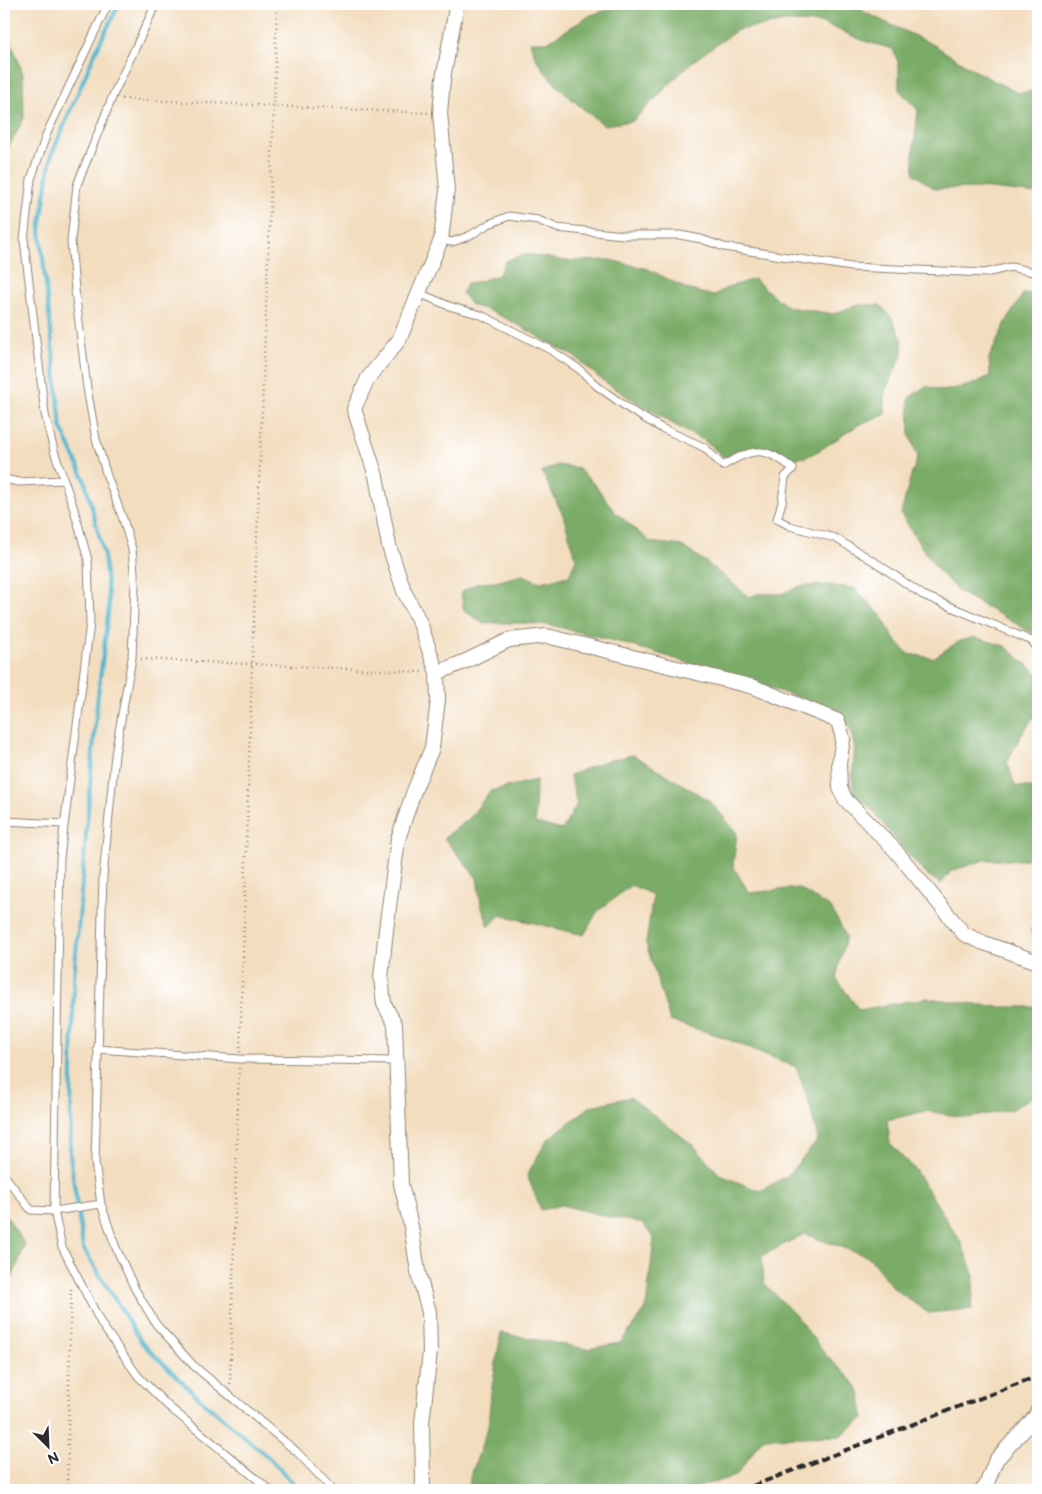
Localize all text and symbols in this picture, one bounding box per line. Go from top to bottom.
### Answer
north arrow [22,1422,72,1472]
text: N [45,1448,61,1467]

